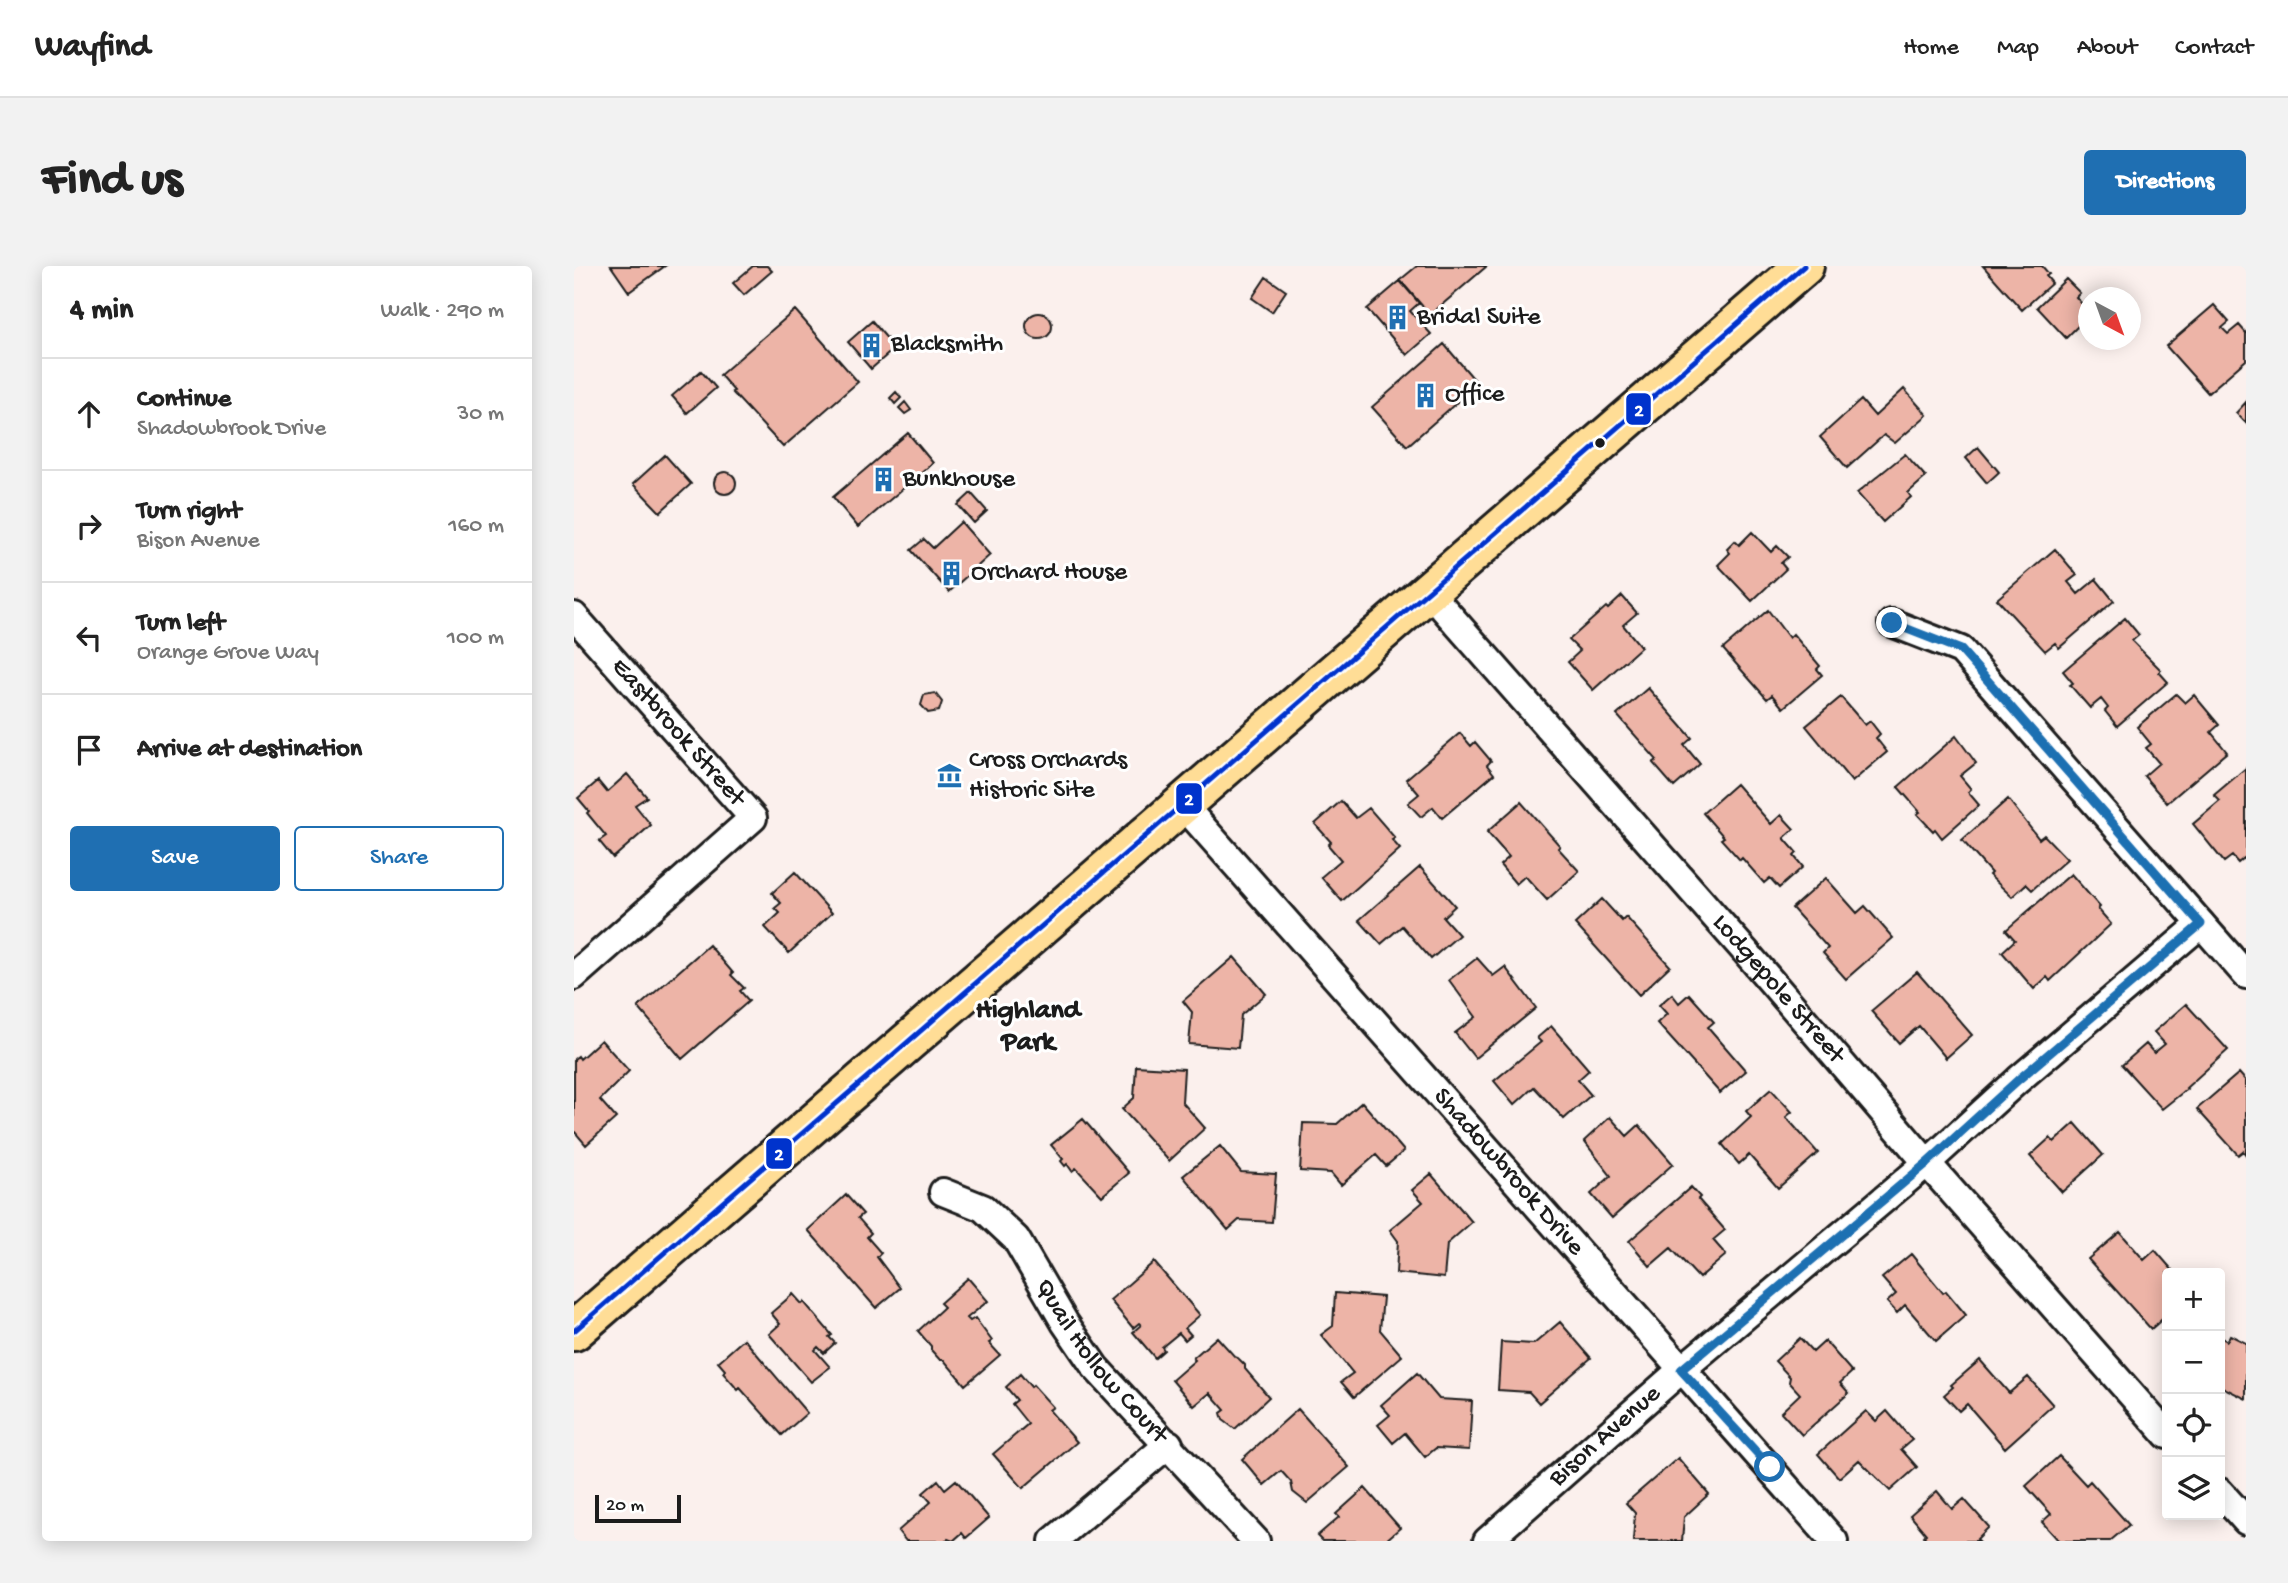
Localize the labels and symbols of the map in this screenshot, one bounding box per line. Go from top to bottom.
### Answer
north arrow [2078,287,2141,350]
place label: Bridal Suite [1416,303,1541,334]
building icon: Bridal Suite [1383,304,1411,332]
place label: Blacksmith [890,330,1003,361]
building icon: Blacksmith [857,331,885,359]
place label: Office [1445,380,1505,411]
building icon: Office [1411,381,1439,409]
line badge: 2 [1625,392,1652,426]
text: 2 [1634,401,1644,424]
unlabelled marker [1593,436,1607,450]
place label: Bunkhouse [902,465,1016,496]
building icon: Bunkhouse [869,466,897,494]
place label: Orchard House [971,558,1128,589]
building icon: Orchard House [937,559,965,587]
route end [1876,607,1907,638]
street label: Eastbrook Street [604,652,753,815]
place label: Cross Orchards Historic Site [969,746,1129,807]
museum icon: Cross Orchards Historic Site [935,762,963,790]
line badge: 2 [1175,782,1203,815]
text: 2 [1184,790,1194,813]
street label: Lodgepole Street [1705,908,1852,1072]
district label: Highland Park [976,995,1083,1060]
street label: Shadowbrook Drive [1426,1082,1591,1263]
line badge: 2 [765,1137,793,1170]
text: 2 [774,1145,784,1168]
street label: Quail Hollow Court [1027,1274,1176,1452]
street label: Bison Avenue [1542,1379,1668,1495]
route start [1754,1451,1785,1482]
scale bar [595,1492,681,1524]

